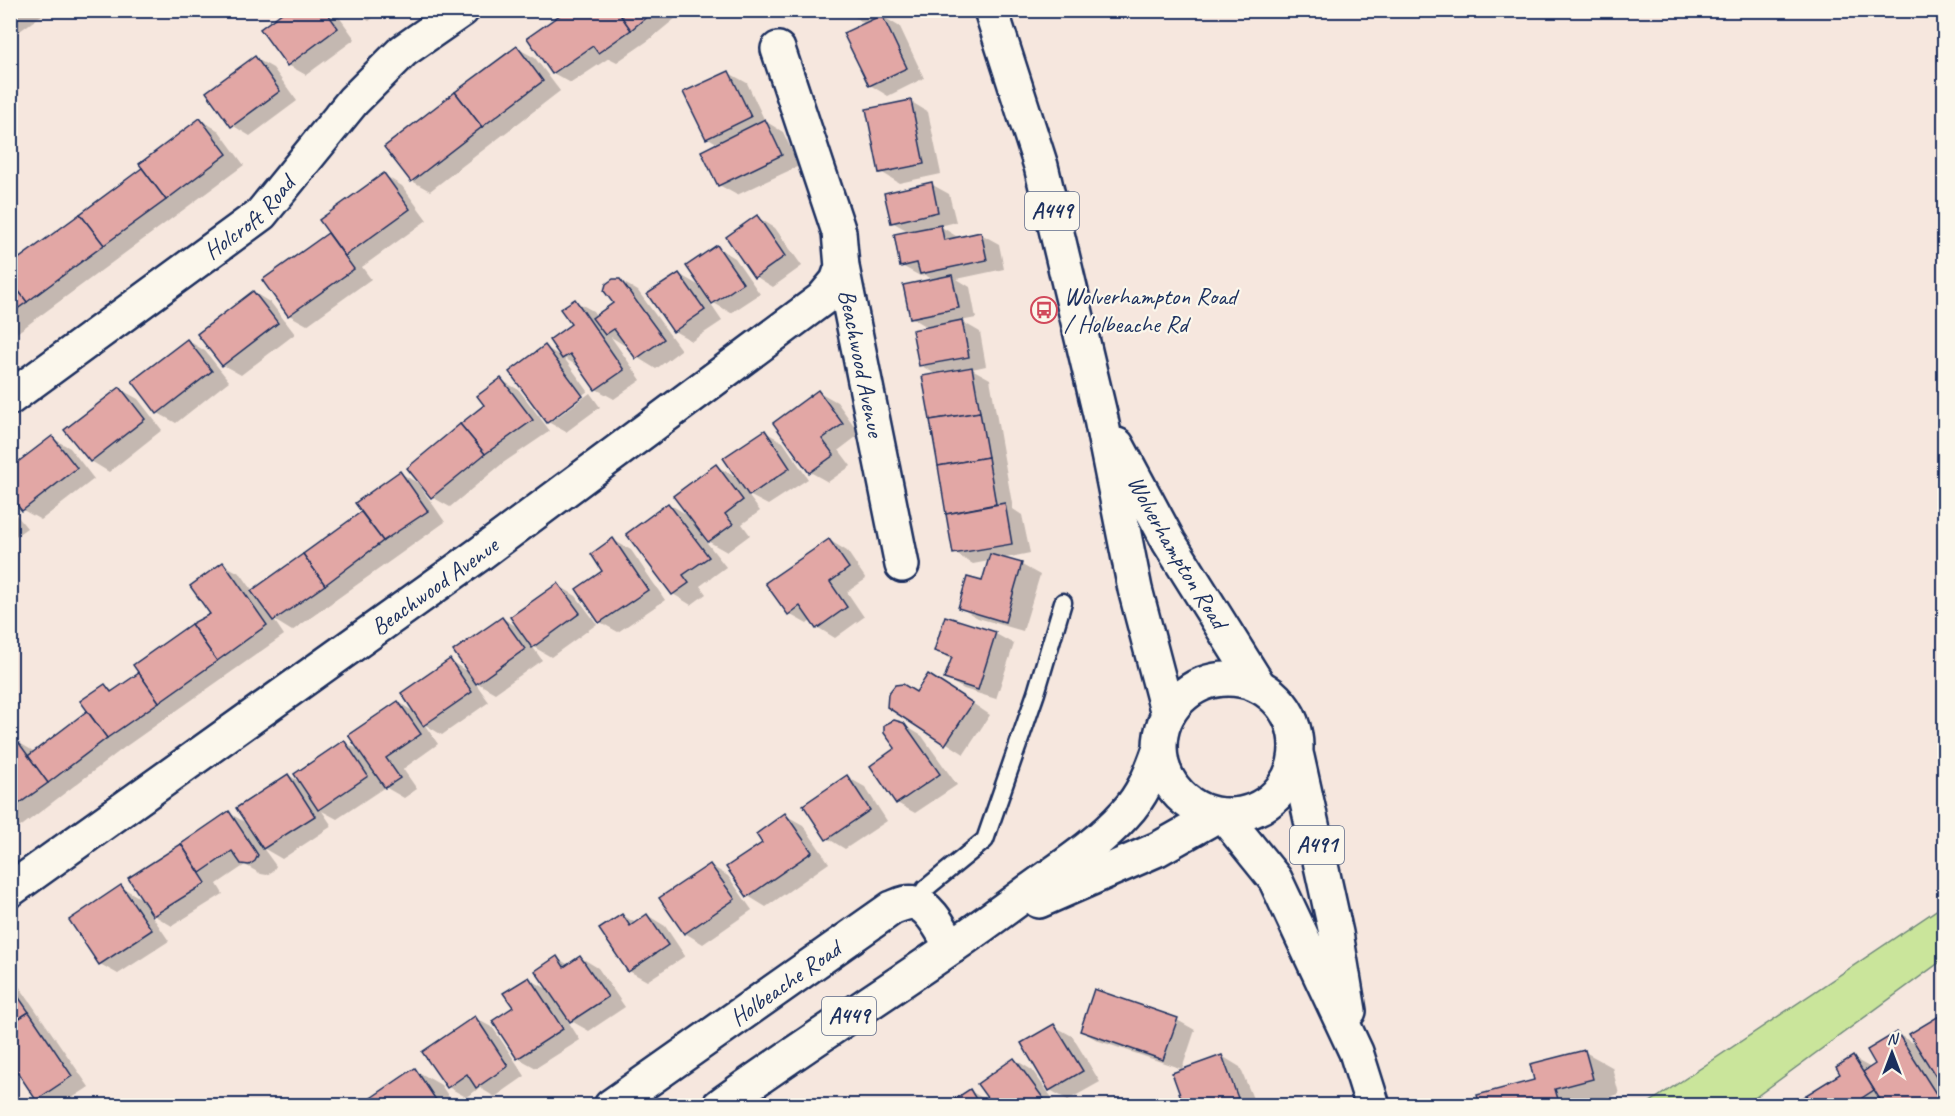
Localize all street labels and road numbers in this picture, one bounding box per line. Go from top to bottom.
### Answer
street label: Holcroft Road [198,167,303,266]
road number: A449 [1025,192,1079,230]
street label: Beachwood Avenue [832,287,891,441]
street label: Wolverhampton Road [1121,470,1236,637]
street label: Beachwood Avenue [365,529,506,642]
road number: A491 [1290,826,1344,864]
street label: Holbeache Road [724,932,849,1033]
road number: A449 [822,997,876,1035]

